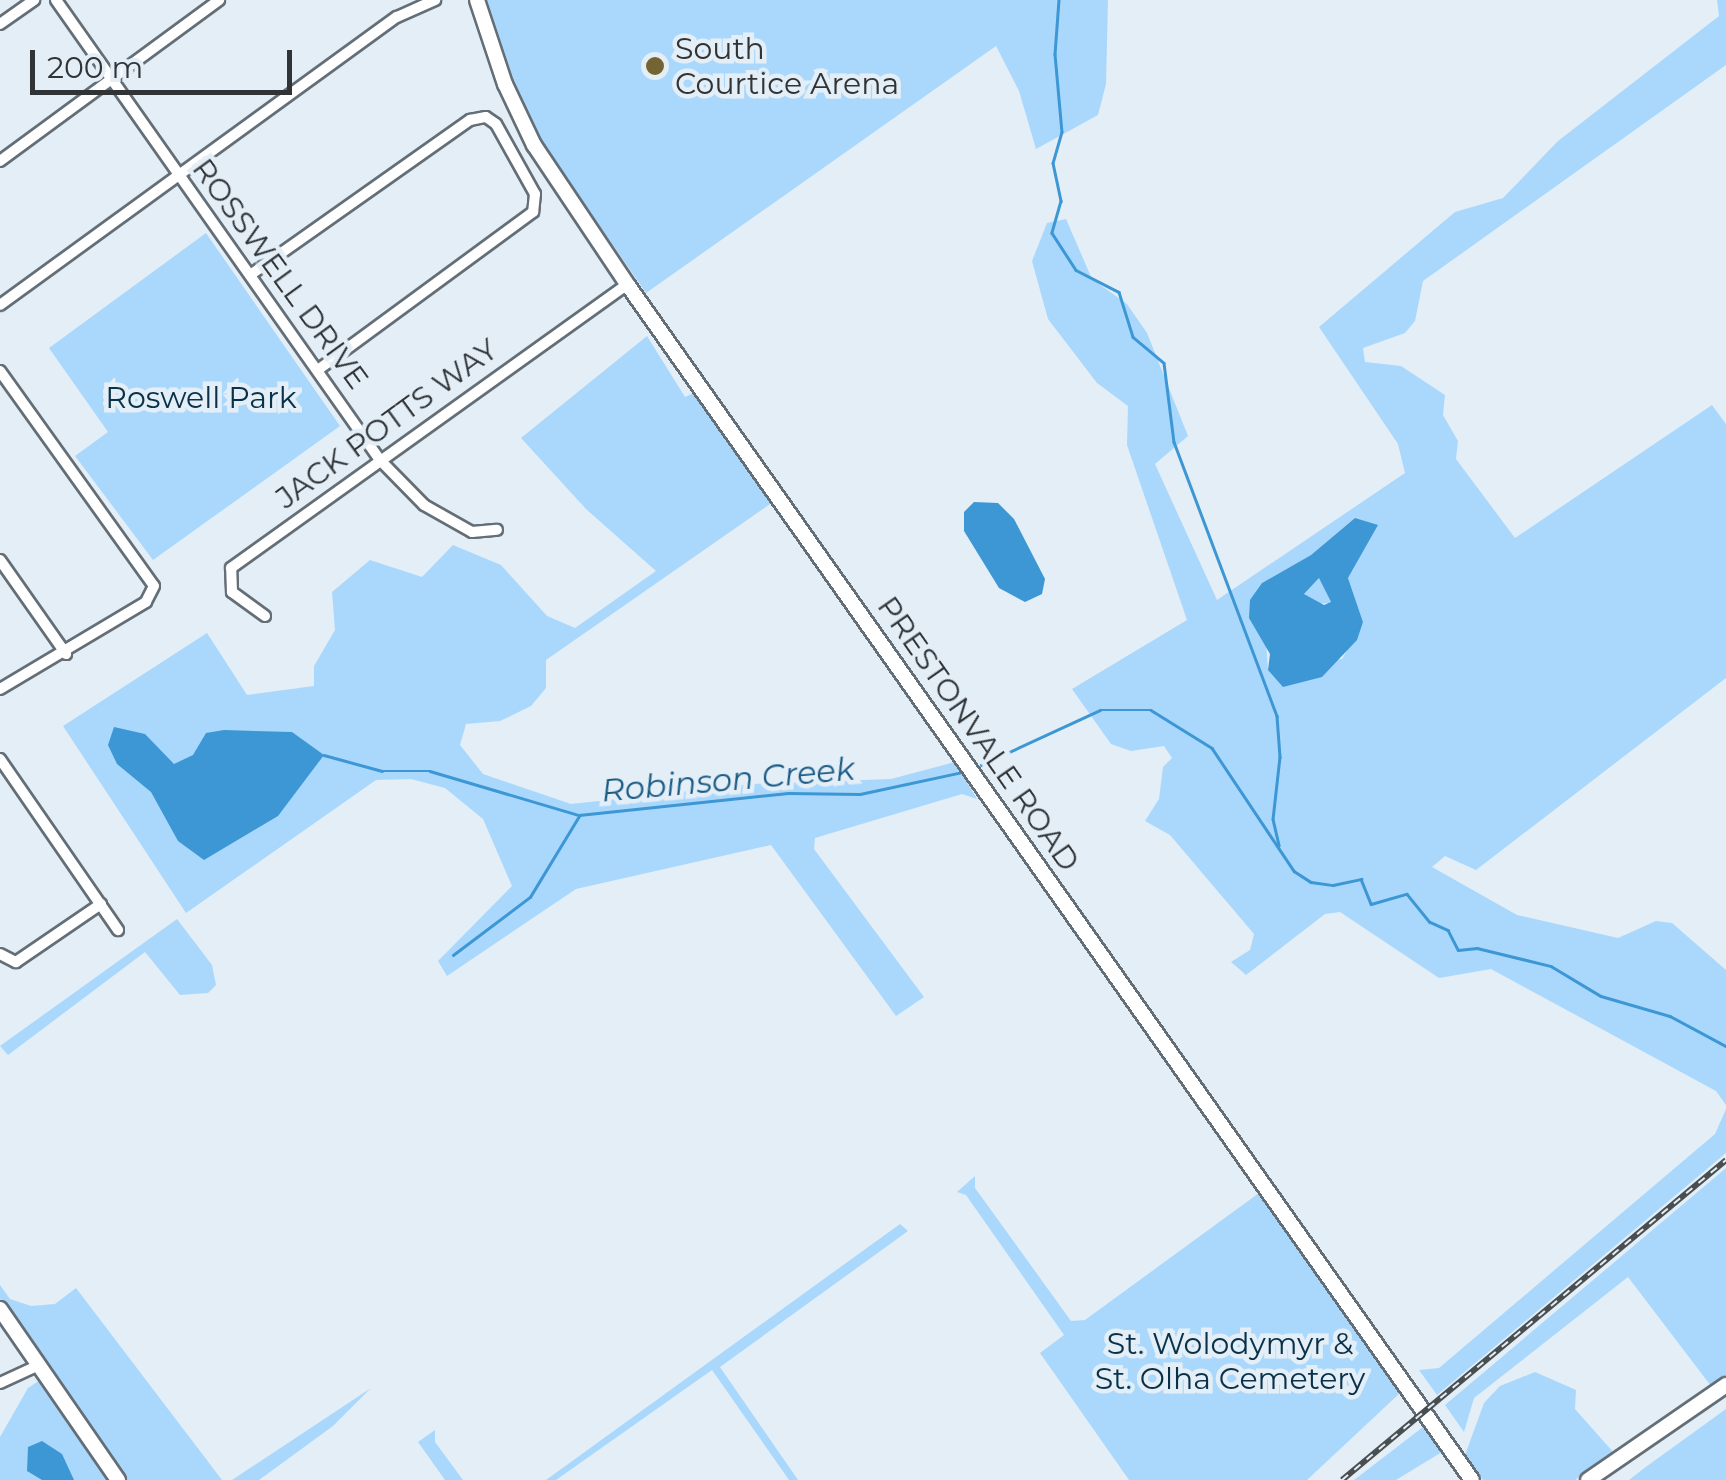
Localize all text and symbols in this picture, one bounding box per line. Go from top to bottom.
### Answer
scale bar [35,30,298,92]
place label: South Courtice Arena [675,31,899,102]
text: 200 m [47,49,143,86]
marker: South Courtice Arena [644,55,666,77]
street label: ROSSWELL DRIVE [184,152,376,396]
street label: JACK POTTS WAY [269,332,505,516]
park label: Roswell Park [105,380,297,416]
street label: PRESTONVALE ROAD [869,590,1087,878]
water label: Robinson Creek [600,750,856,810]
park label: St. Wolodymyr & St. Olha Cemetery [1095,1326,1365,1396]

